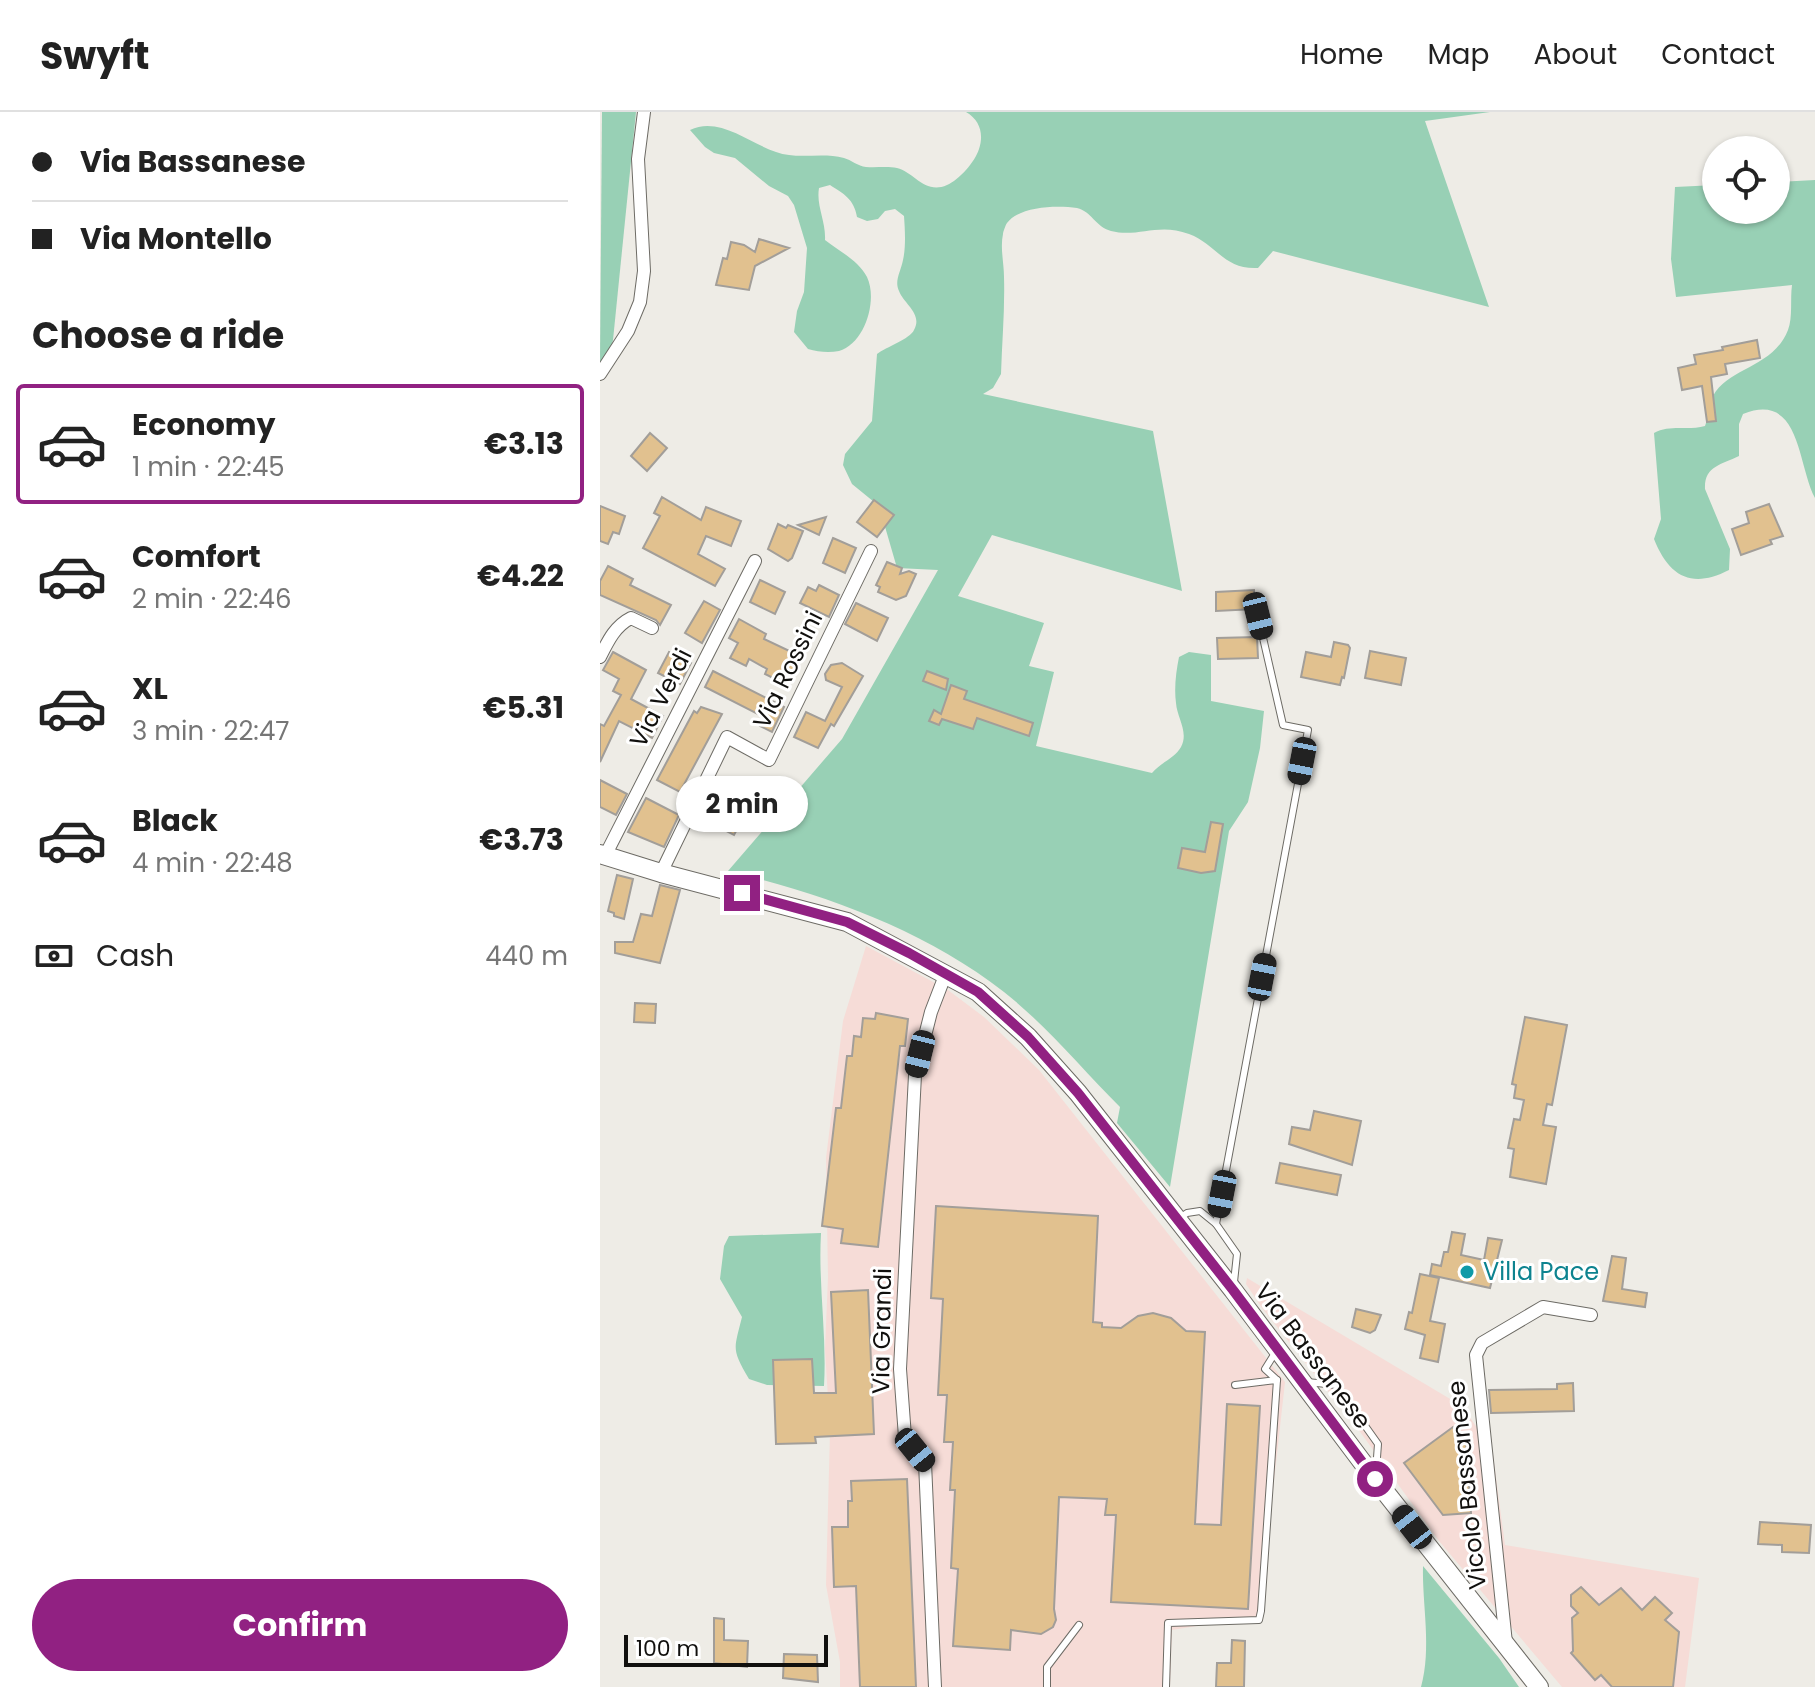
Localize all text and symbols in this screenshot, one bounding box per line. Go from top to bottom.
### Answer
text: Swyft [40,29,149,82]
text: Home [1300,35,1383,74]
text: Map [1427,35,1489,74]
text: About [1533,35,1617,74]
text: Contact [1661,35,1775,74]
map controls [1702,136,1790,224]
button: locate [1702,136,1790,224]
text: Via Bassanese [80,140,305,183]
text: Via Montello [80,217,272,260]
text: Choose a ride [32,310,284,361]
text: Economy [132,403,276,446]
icon: car [36,408,108,480]
text: €3.13 [484,422,564,465]
text: 1 min · 22:45 [132,449,285,485]
text: Comfort [132,535,261,578]
icon: car [36,540,108,612]
text: €4.22 [477,554,564,597]
text: 2 min · 22:46 [132,581,291,617]
car [1241,590,1275,642]
street label: Via Rossini [745,606,830,734]
street label: Via Verdi [622,643,700,753]
text: XL [132,667,168,710]
icon: car [36,672,108,744]
text: €5.31 [483,686,564,729]
text: 3 min · 22:47 [132,713,289,749]
car [1286,735,1318,787]
callout: 2 min [676,777,808,833]
text: 2 min [705,786,779,822]
text: Black [132,799,218,842]
icon: car [36,804,108,876]
text: €3.73 [479,818,564,861]
text: 4 min · 22:48 [132,845,293,881]
route end [724,875,760,911]
icon: cash [32,934,76,978]
text: Cash [96,934,174,977]
text: 440 m [485,938,568,974]
car [1246,951,1278,1003]
car [903,1028,937,1080]
car [1206,1168,1238,1220]
place label: Villa Pace [1483,1255,1599,1288]
marker: Villa Pace [1458,1263,1476,1281]
street label: Via Grandi [864,1268,899,1394]
street label: Via Bassanese [1248,1276,1379,1435]
street label: Vicolo Bassanese [1439,1379,1494,1591]
car [891,1424,939,1476]
route start [1357,1461,1393,1497]
car [1388,1501,1436,1553]
button: Confirm [32,1579,568,1671]
scale bar [624,1631,828,1667]
text: 100 m [636,1633,699,1664]

